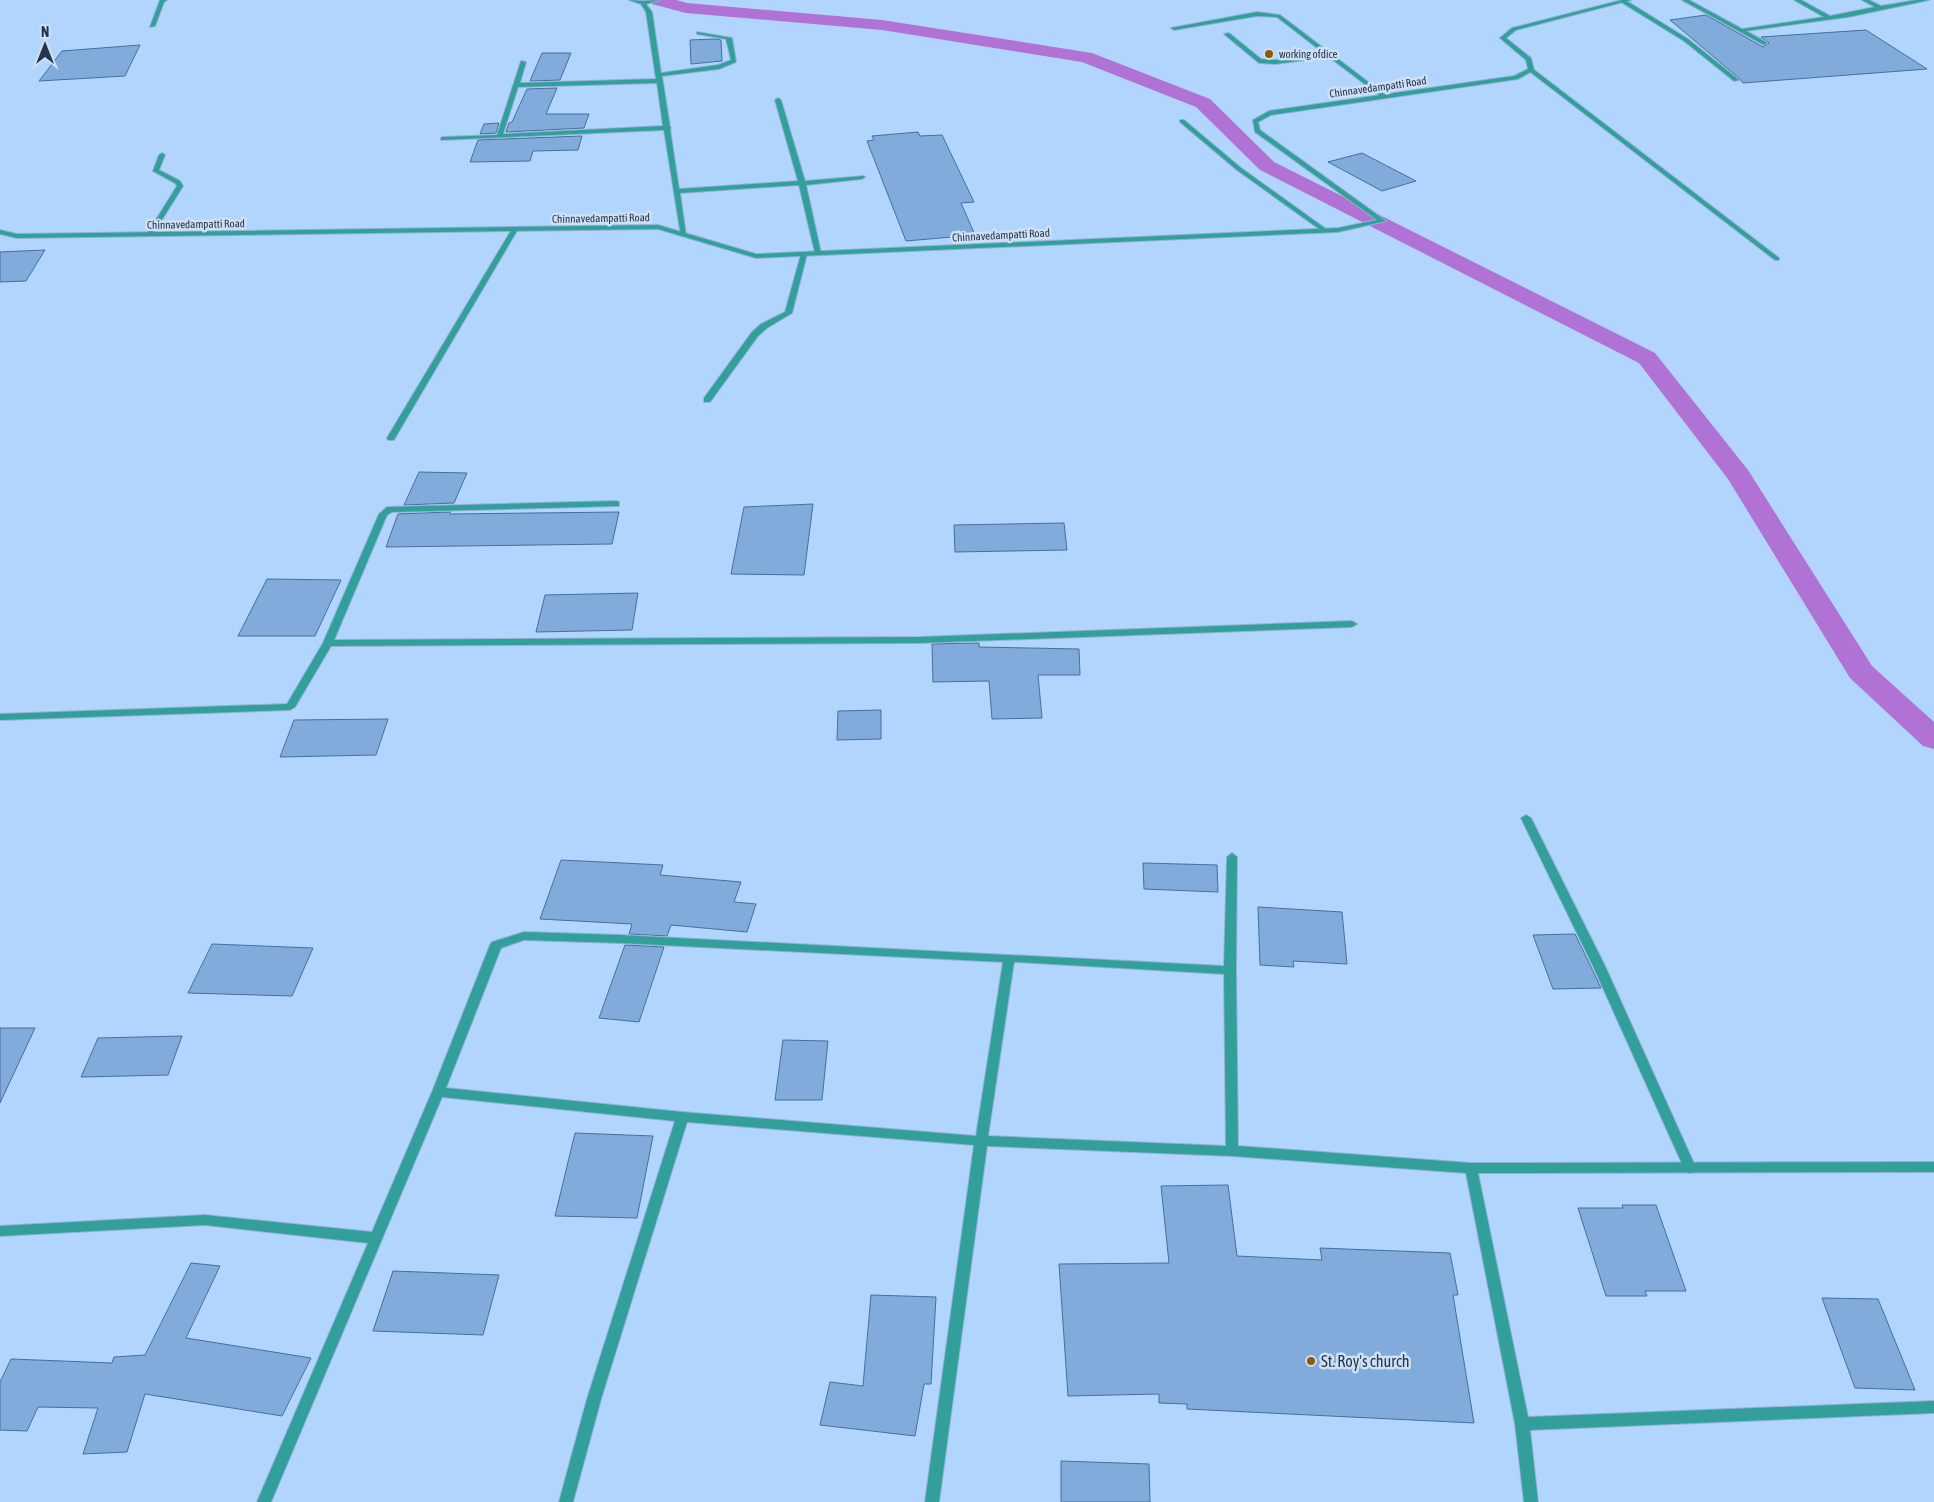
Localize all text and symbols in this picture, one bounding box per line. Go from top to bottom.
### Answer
north arrow [20,20,70,70]
text: N [41,24,49,40]
marker: working ofdice [1263,48,1275,60]
place label: working ofdice [1279,48,1338,60]
street label: Chinnavedampatti Road [1329,74,1427,100]
street label: Chinnavedampatti Road [552,211,650,225]
street label: Chinnavedampatti Road [147,217,245,231]
street label: Chinnavedampatti Road [952,226,1050,244]
place label: St. Roy's church [1321,1352,1410,1371]
marker: St. Roy's church [1305,1355,1317,1367]

